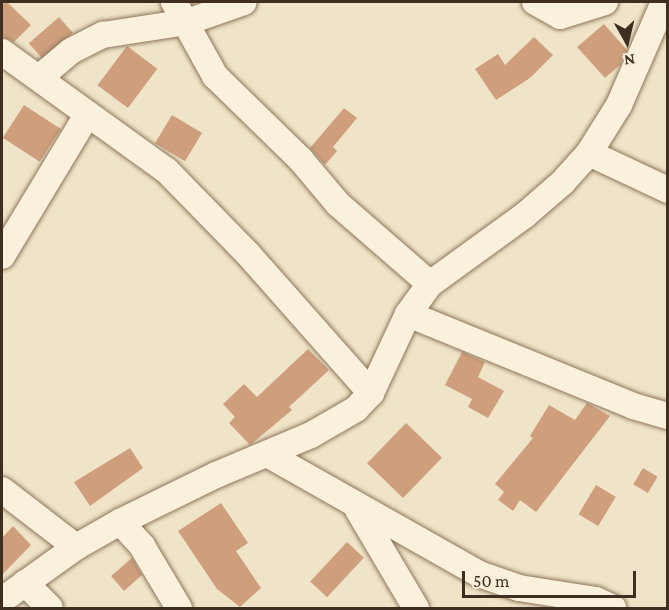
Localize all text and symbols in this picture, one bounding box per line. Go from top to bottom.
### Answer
north arrow [597,12,657,72]
text: N [623,51,636,69]
scale bar [465,559,639,597]
text: 50 m [473,571,510,591]

